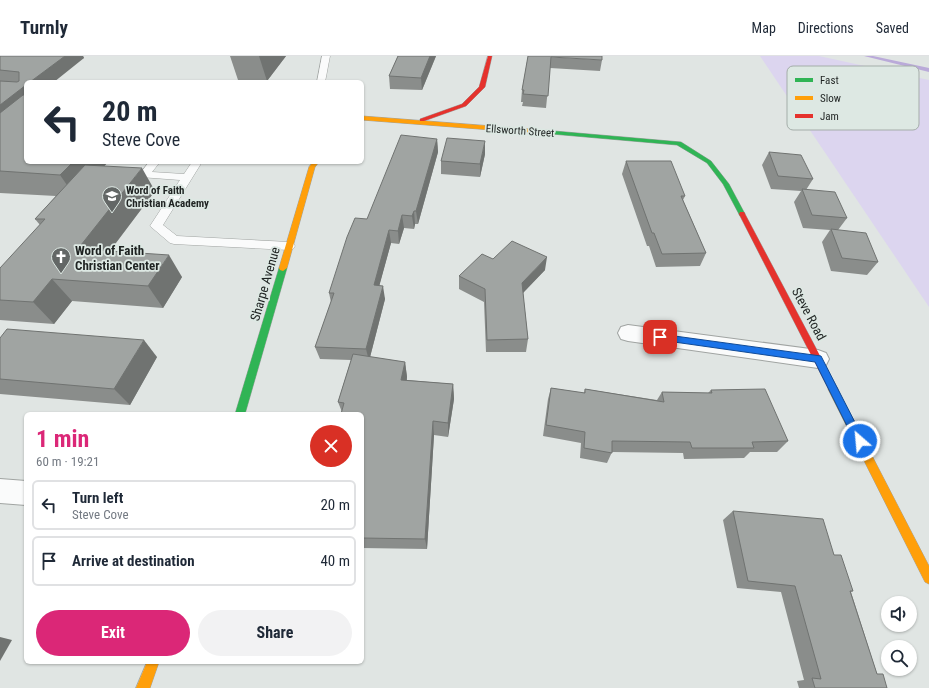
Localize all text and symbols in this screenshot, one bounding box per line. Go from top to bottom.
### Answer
text: Turnly [20,16,68,39]
text: Map [752,20,776,36]
text: Directions [798,20,854,36]
text: Saved [876,20,909,36]
legend [787,66,919,130]
text: Fast [820,74,839,87]
text: Slow [820,92,841,105]
text: 20 m [102,95,158,128]
icon: left [36,96,88,148]
text: Jam [820,110,839,123]
street label: Ellsworth Street [485,122,555,140]
text: Steve Cove [102,129,180,150]
place label: Word of Faith Christian Academy [126,184,209,210]
school or university icon: Word of Faith Christian Academy [101,185,123,213]
place label: Word of Faith Christian Center [75,243,160,273]
street label: Sharpe Avenue [247,245,283,323]
church icon: Word of Faith Christian Center [50,246,72,274]
street label: Steve Road [789,285,829,343]
pin [643,320,677,354]
icon: arrive [649,326,671,348]
position arrow [839,420,881,462]
text: 1 min [36,425,89,453]
button: close [310,425,352,467]
text: 60 m · 19:21 [36,454,99,469]
text: Turn left [72,489,123,507]
icon: left [38,494,60,516]
text: 20 m [320,496,350,514]
text: Steve Cove [72,507,129,522]
icon: arrive [38,550,60,572]
text: Arrive at destination [72,552,195,570]
text: 40 m [320,552,350,570]
map controls [881,596,917,676]
button: sound [881,596,917,632]
button: Exit [36,610,190,656]
button: Share [198,610,352,656]
button: search [881,640,917,676]

